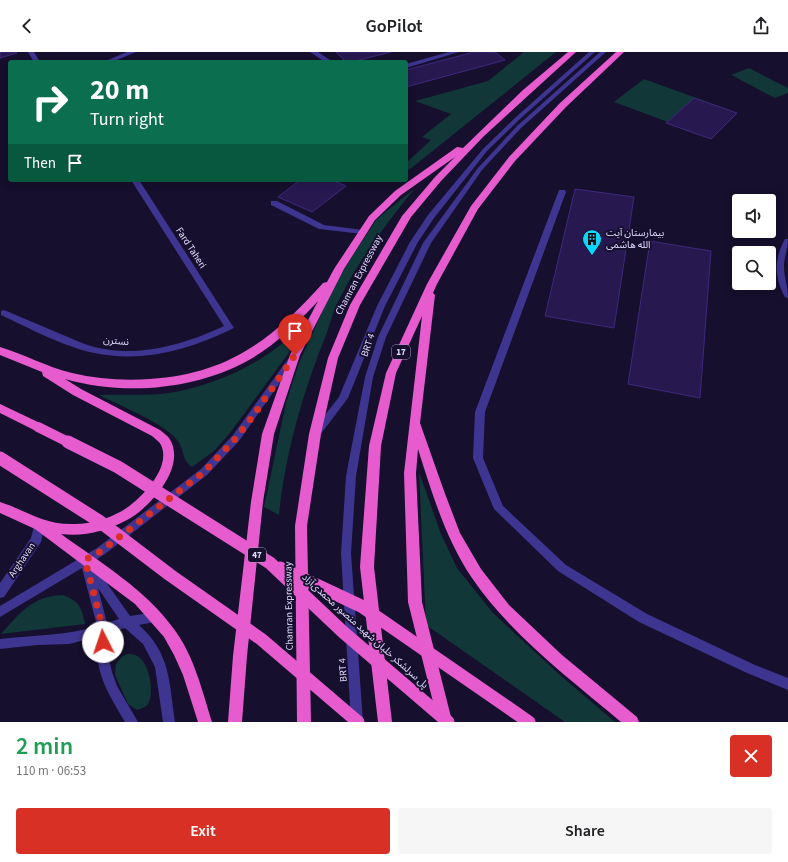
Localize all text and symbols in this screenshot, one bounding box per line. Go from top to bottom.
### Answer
text: GoPilot [365,14,423,39]
icon: back [16,15,38,37]
icon: share [750,15,772,37]
text: 20 m [90,70,149,110]
icon: right [24,76,76,128]
text: Turn right [90,107,164,132]
icon: arrive [64,152,86,174]
text: Then [24,153,56,174]
map controls [732,194,776,290]
button: sound [732,194,776,238]
street label: Fard Taheri [172,225,210,271]
place label: بیمارستان آیت الله هاشمی [606,226,664,252]
building icon: بیمارستان آیت الله هاشمی [581,228,603,256]
street label: Chamran Expressway [332,232,386,317]
button: search [732,246,776,290]
pin [278,314,312,355]
icon: arrive [284,320,306,342]
street label: BRT 4 [358,331,378,359]
street label: نسترن [103,333,130,349]
road number: 17 [392,345,410,359]
street label: Arghavan [5,540,39,580]
road number: 47 [248,548,266,562]
street label: Chamran Expressway [281,561,297,650]
street label: پل سرلشکر خلبان شهید منصور محمدی‌آزاد [299,570,431,692]
position arrow [82,621,124,663]
street label: BRT 4 [335,658,351,682]
text: 2 min [16,729,73,764]
button: close [730,735,772,777]
text: 110 m · 06:53 [16,762,86,780]
button: Exit [16,808,390,854]
button: Share [398,808,772,854]

